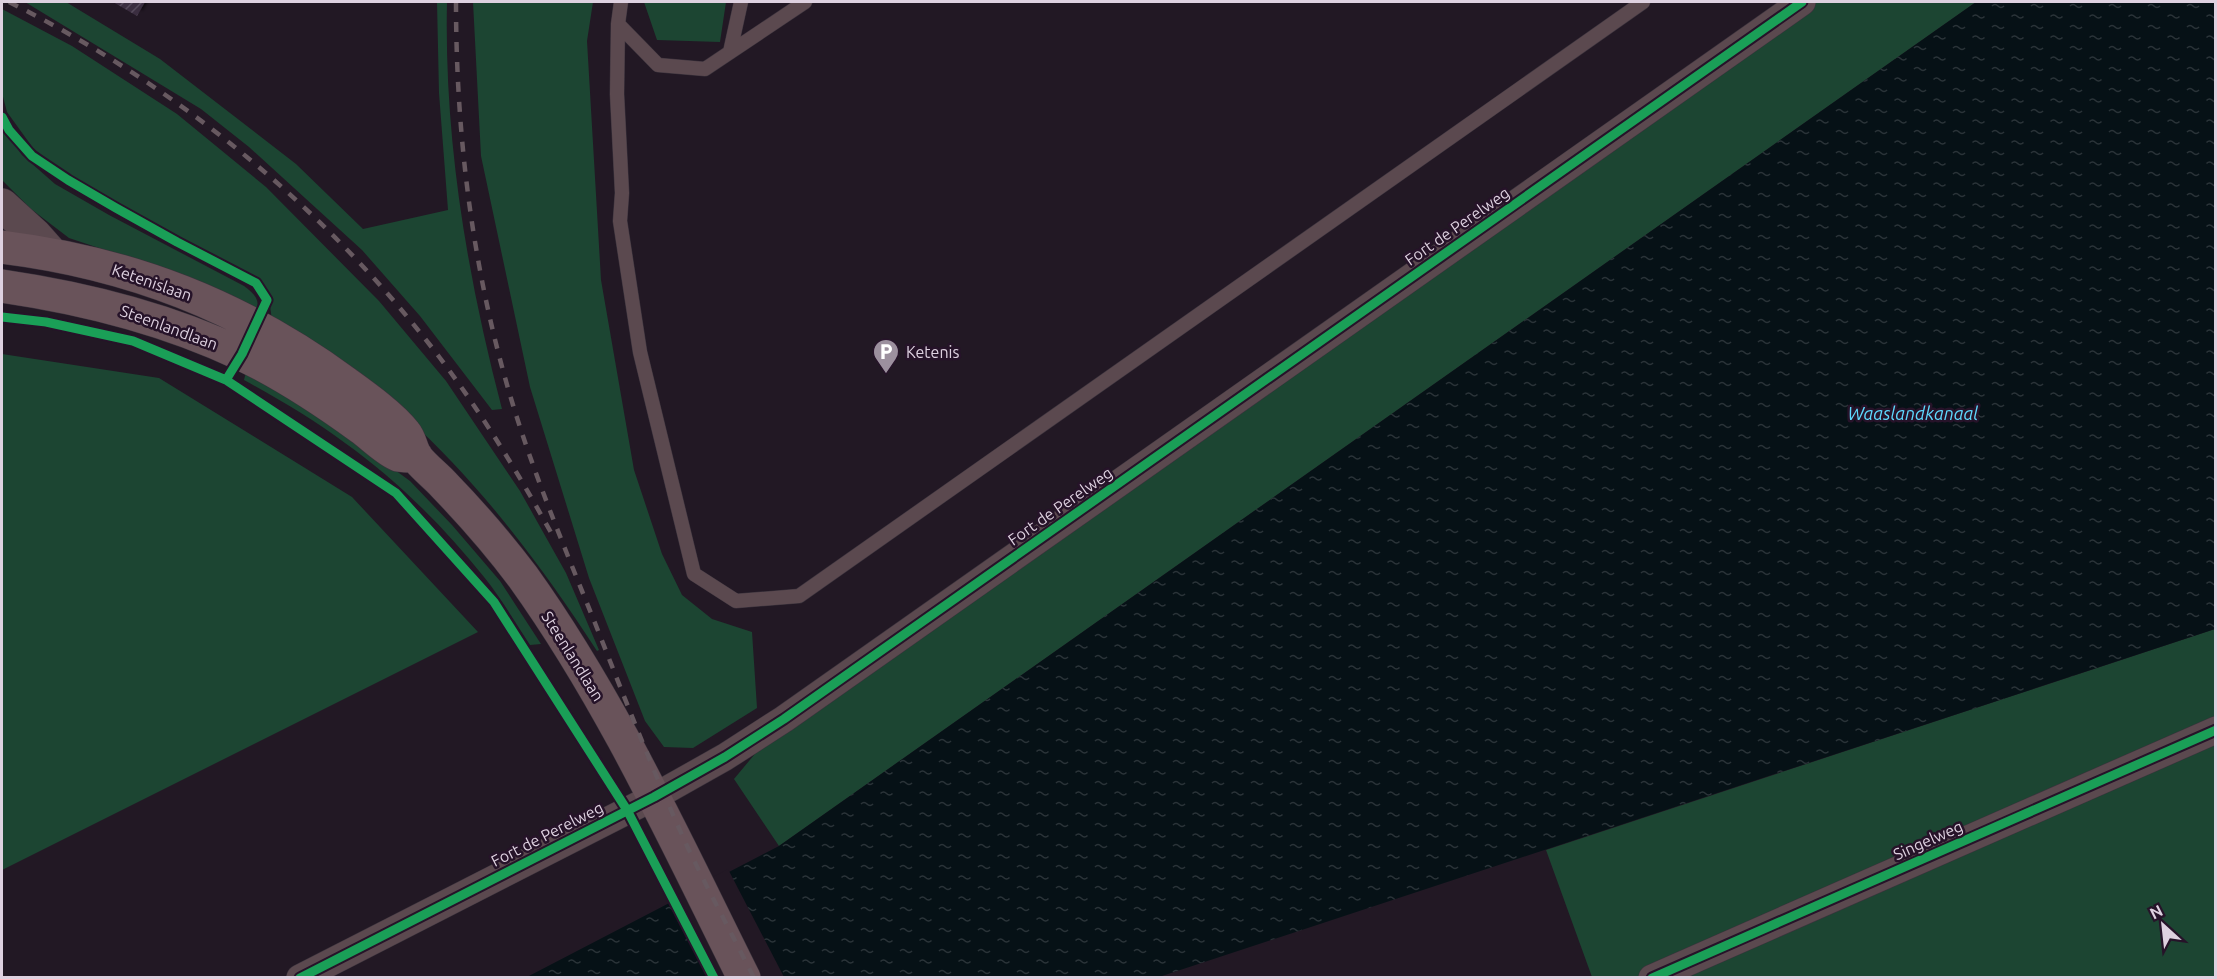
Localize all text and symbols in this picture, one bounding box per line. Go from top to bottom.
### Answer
street label: Fort de Perelweg [1401,183,1513,269]
street label: Ketenislaan [110,260,194,304]
street label: Steenlandlaan [118,301,220,353]
parking icon: Ketenis [871,337,901,375]
place label: Ketenis [906,343,959,361]
water label: Waaslandkanaal [1848,403,1978,423]
street label: Fort de Perelweg [1004,463,1116,549]
street label: Steenlandlaan [538,608,608,704]
street label: Fort de Perelweg [488,798,606,870]
street label: Singelweg [1891,817,1965,863]
north arrow [2133,895,2193,955]
text: N [2147,901,2166,922]

